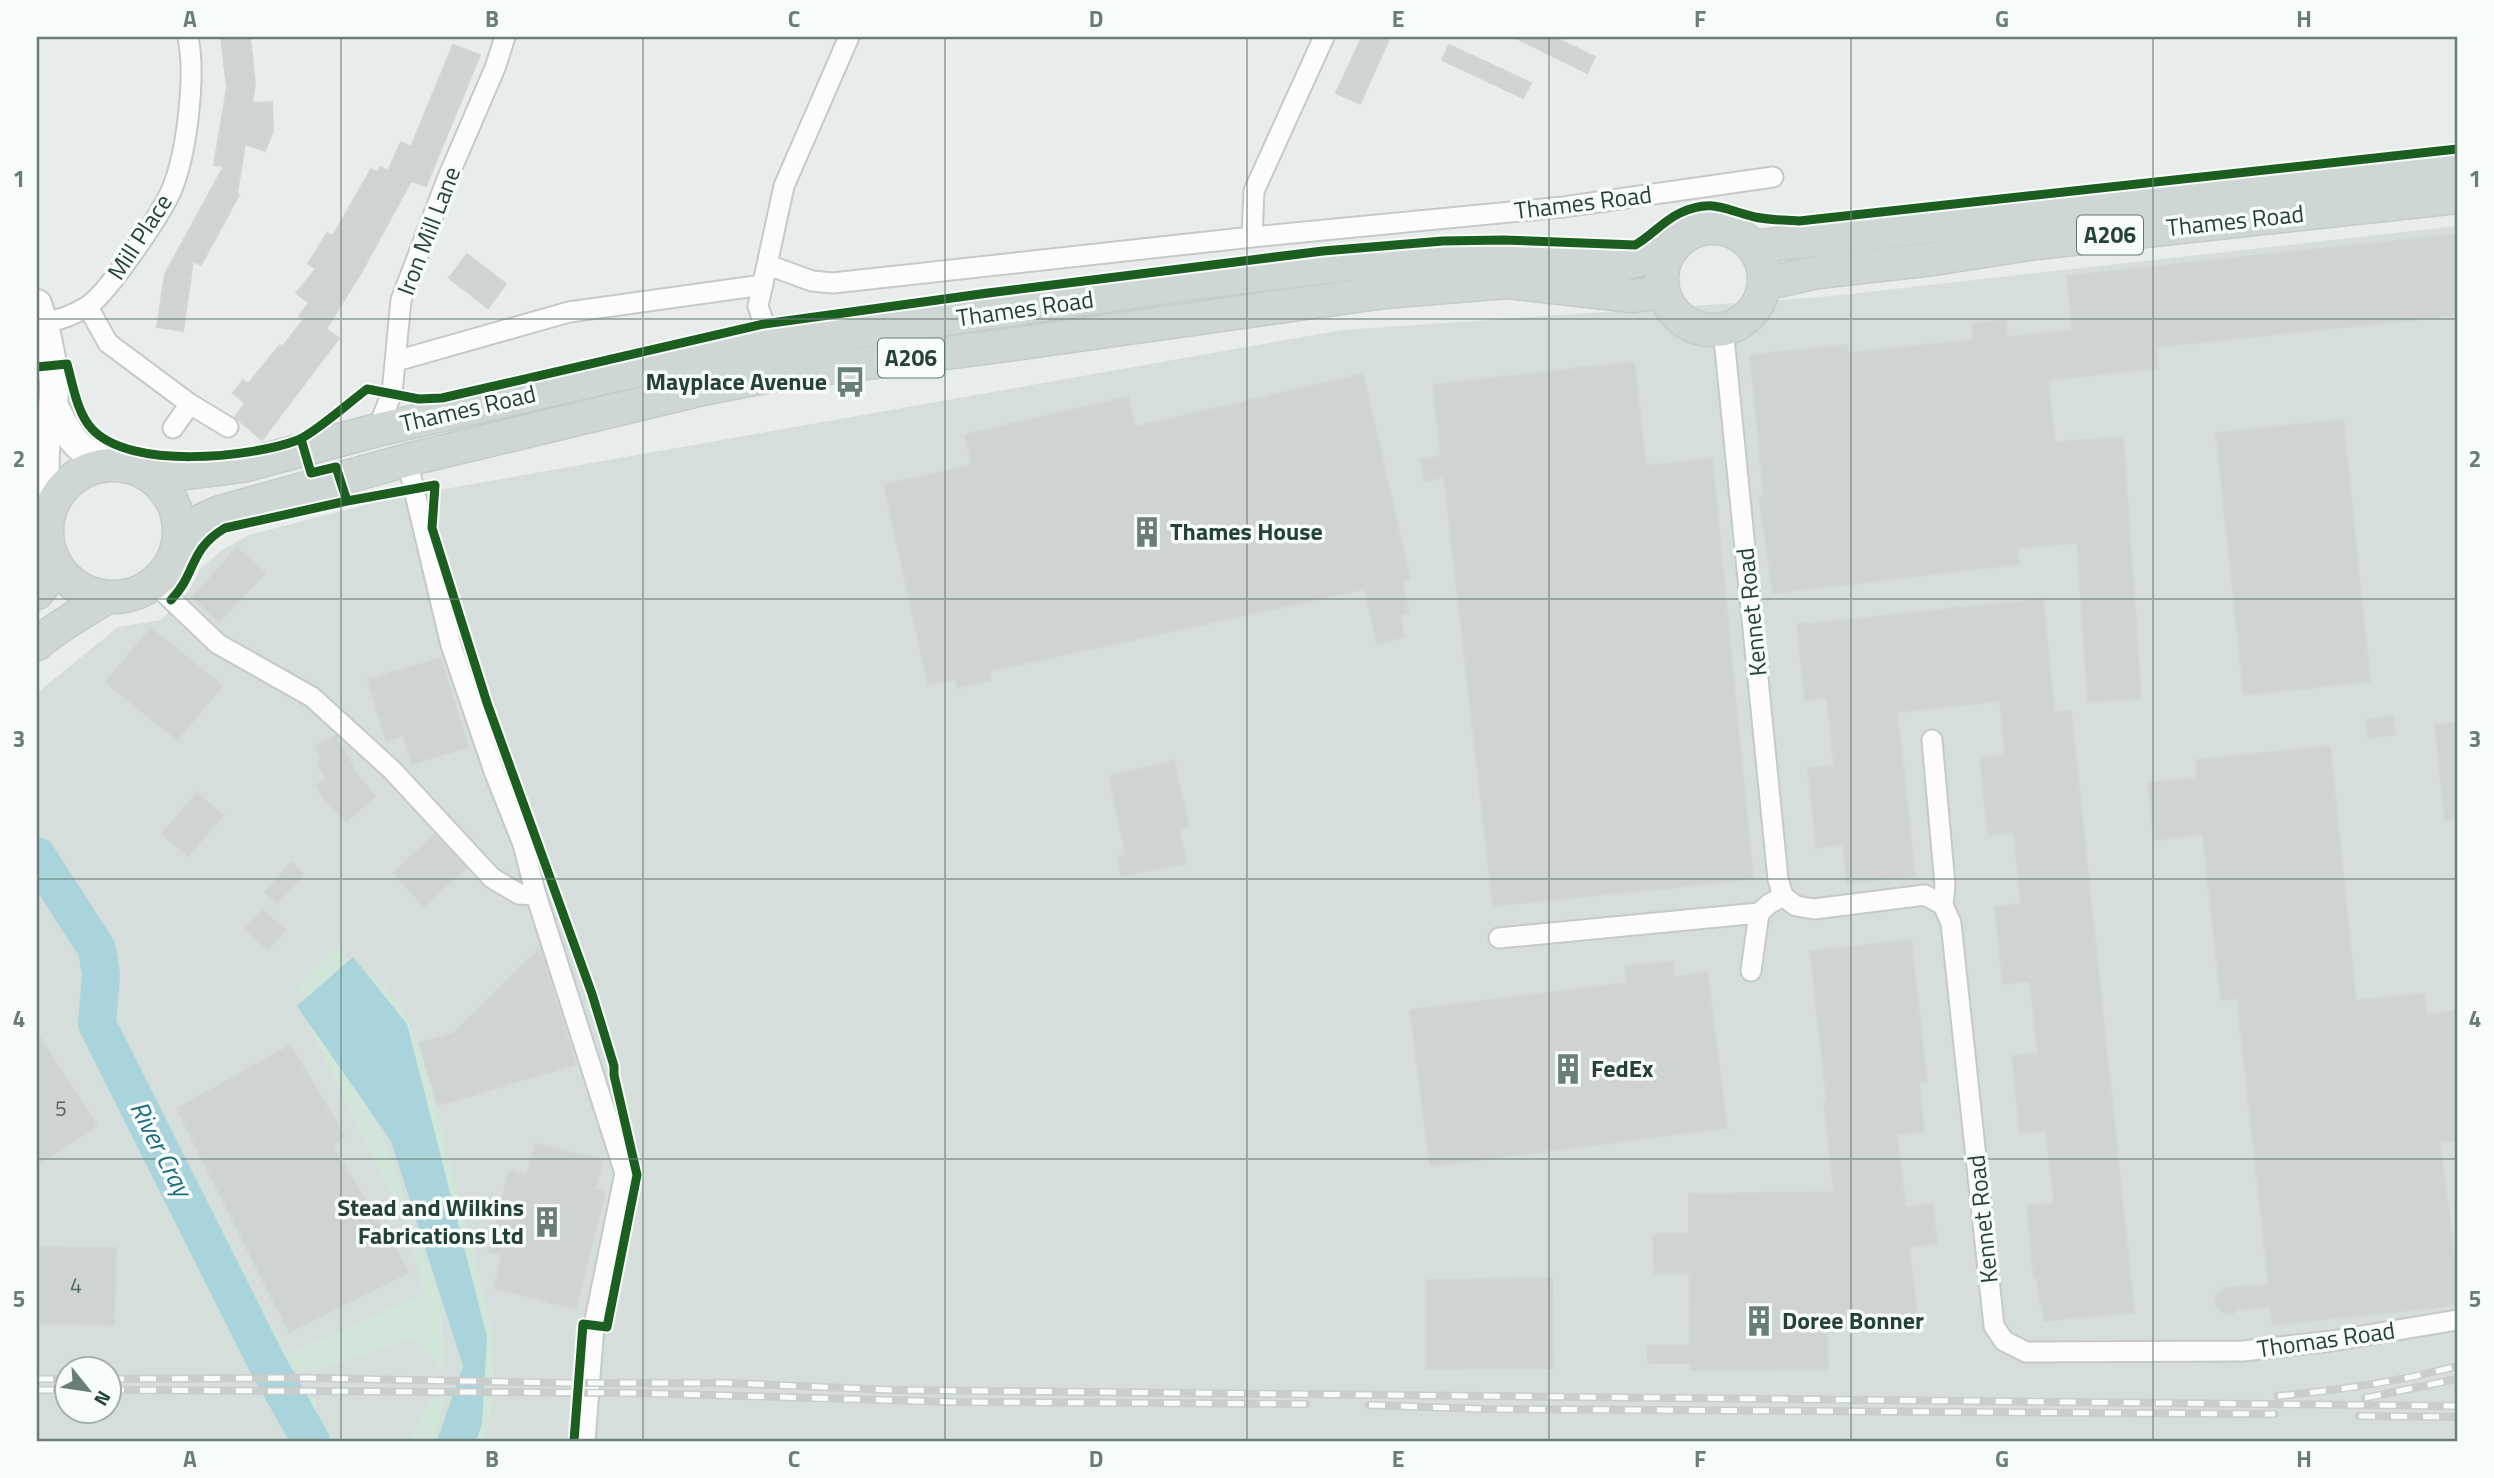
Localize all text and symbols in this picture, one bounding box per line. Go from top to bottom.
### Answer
text: A [183,1,197,36]
text: B [485,1,499,36]
text: C [788,1,800,36]
text: D [1089,1,1103,36]
text: E [1392,1,1404,36]
text: F [1694,1,1706,36]
text: G [1995,1,2009,36]
text: H [2296,1,2312,36]
text: 1 [13,161,25,196]
street label: Iron Mill Lane [387,161,469,300]
text: 1 [2469,161,2481,196]
street label: Thames Road [1512,176,1654,228]
street label: Mill Place [98,186,180,287]
street label: Thames Road [2164,195,2305,245]
road number: A206 [2077,216,2143,254]
street label: Thames Road [954,281,1096,335]
road number: A206 [878,338,944,378]
place label: Mayplace Avenue [645,363,827,399]
bus stop icon: Mayplace Avenue [833,365,867,399]
street label: Thames Road [396,375,539,441]
text: 2 [13,441,25,476]
text: 2 [2469,441,2481,476]
place label: Thames House [1170,513,1323,549]
building icon: Thames House [1130,515,1164,549]
street label: Kennet Road [1726,546,1776,678]
text: 3 [13,721,25,756]
text: 3 [2469,721,2481,756]
text: 4 [13,1001,25,1036]
text: 4 [2469,1001,2481,1036]
place label: FedEx [1591,1050,1654,1086]
building icon: FedEx [1551,1052,1585,1086]
house number: 5 [55,1092,67,1124]
water label: River Cray [121,1094,204,1206]
street label: Kennet Road [1957,1153,2007,1285]
place label: Stead and Wilkins Fabrications Ltd [337,1189,524,1253]
building icon: Stead and Wilkins Fabrications Ltd [530,1205,564,1239]
house number: 4 [70,1269,82,1301]
text: 5 [13,1281,25,1316]
text: 5 [2469,1281,2481,1316]
place label: Doree Bonner [1782,1302,1924,1338]
building icon: Doree Bonner [1742,1304,1776,1338]
street label: Thomas Road [2255,1312,2397,1366]
north arrow [52,1356,122,1426]
text: N [87,1386,119,1412]
text: A [183,1441,197,1476]
text: B [485,1441,499,1476]
text: C [788,1441,800,1476]
text: D [1089,1441,1103,1476]
text: E [1392,1441,1404,1476]
text: F [1694,1441,1706,1476]
text: G [1995,1441,2009,1476]
text: H [2296,1441,2312,1476]

